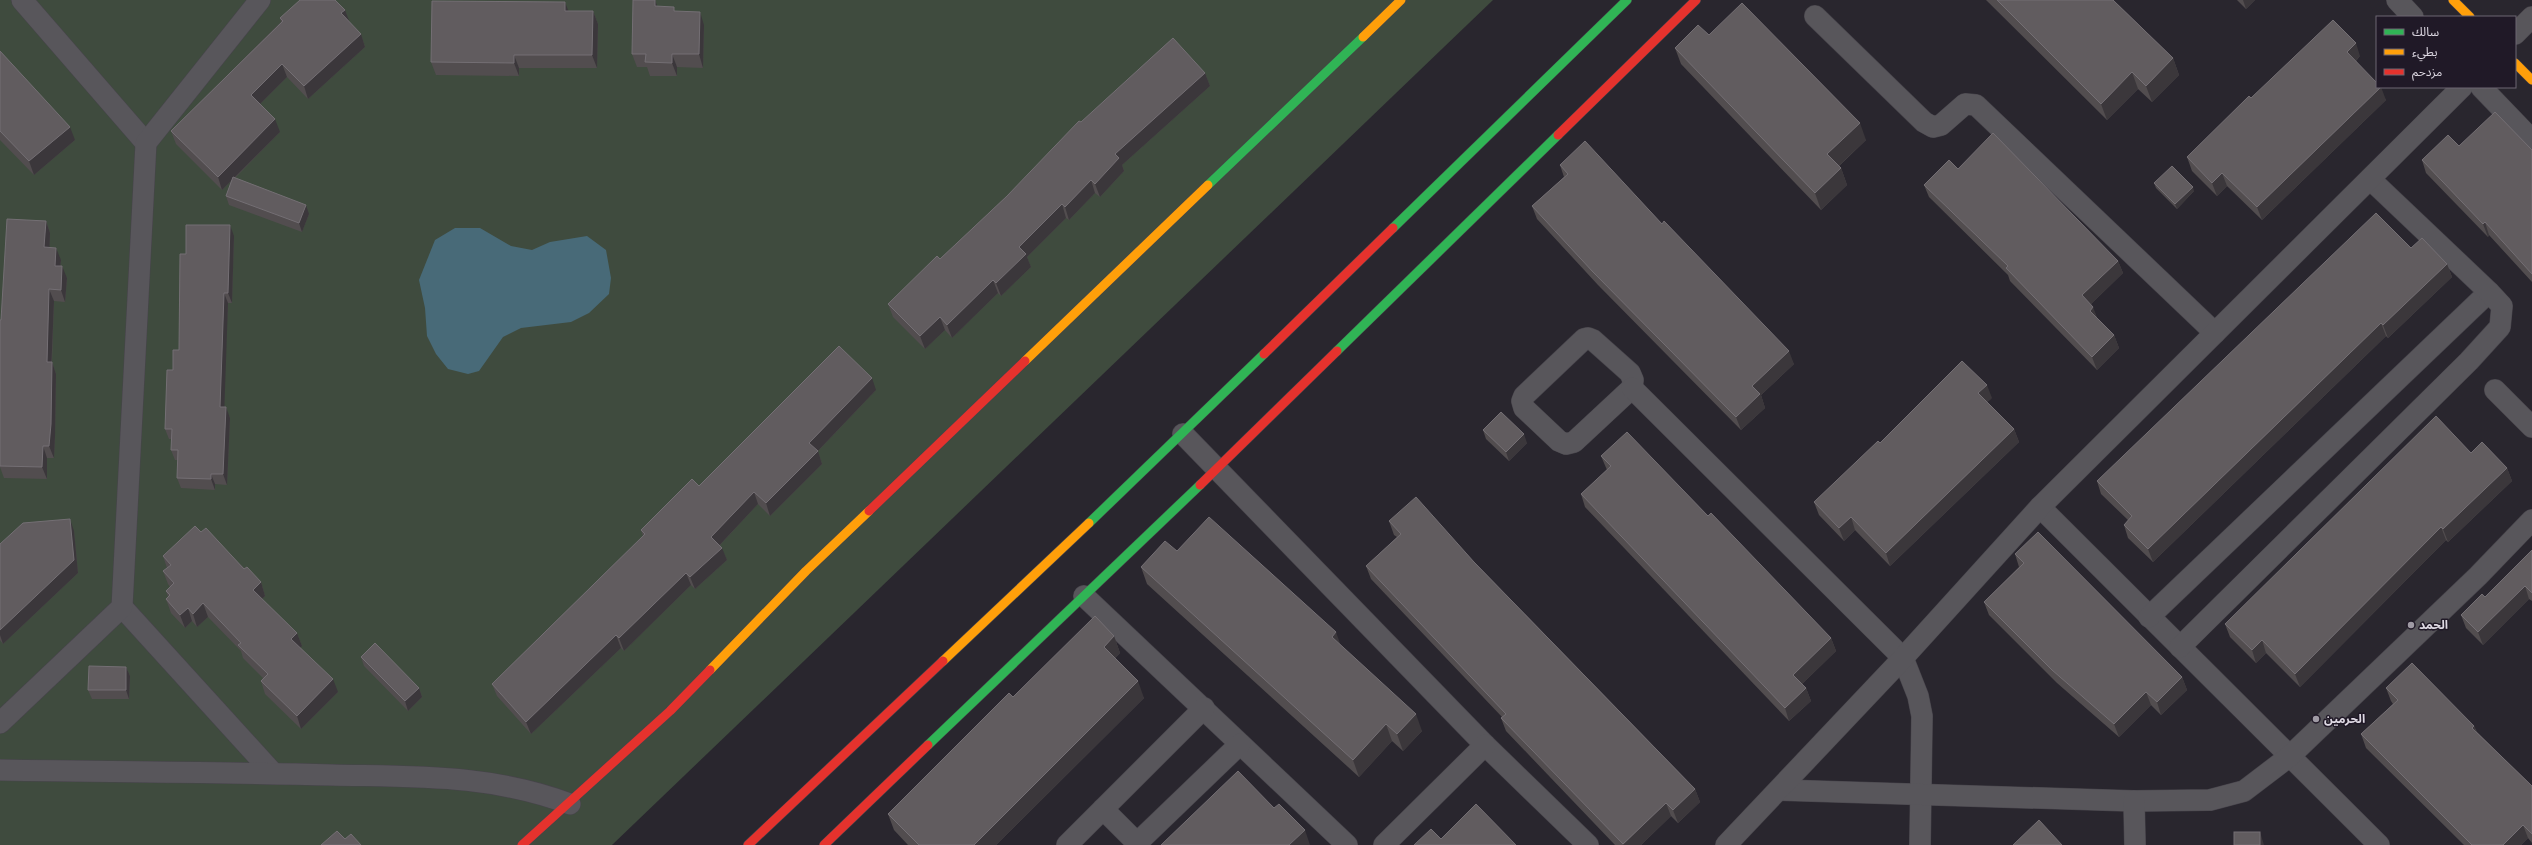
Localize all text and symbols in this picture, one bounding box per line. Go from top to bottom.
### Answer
legend [2376,16,2516,88]
text: سالك [2412,25,2439,39]
text: بطيء [2412,45,2438,62]
text: مزدحم [2412,65,2442,81]
place label: الحمد [2419,618,2448,632]
marker: الحمد [2406,620,2416,630]
place label: الحرمين [2324,712,2365,726]
marker: الحرمين [2311,714,2321,724]

